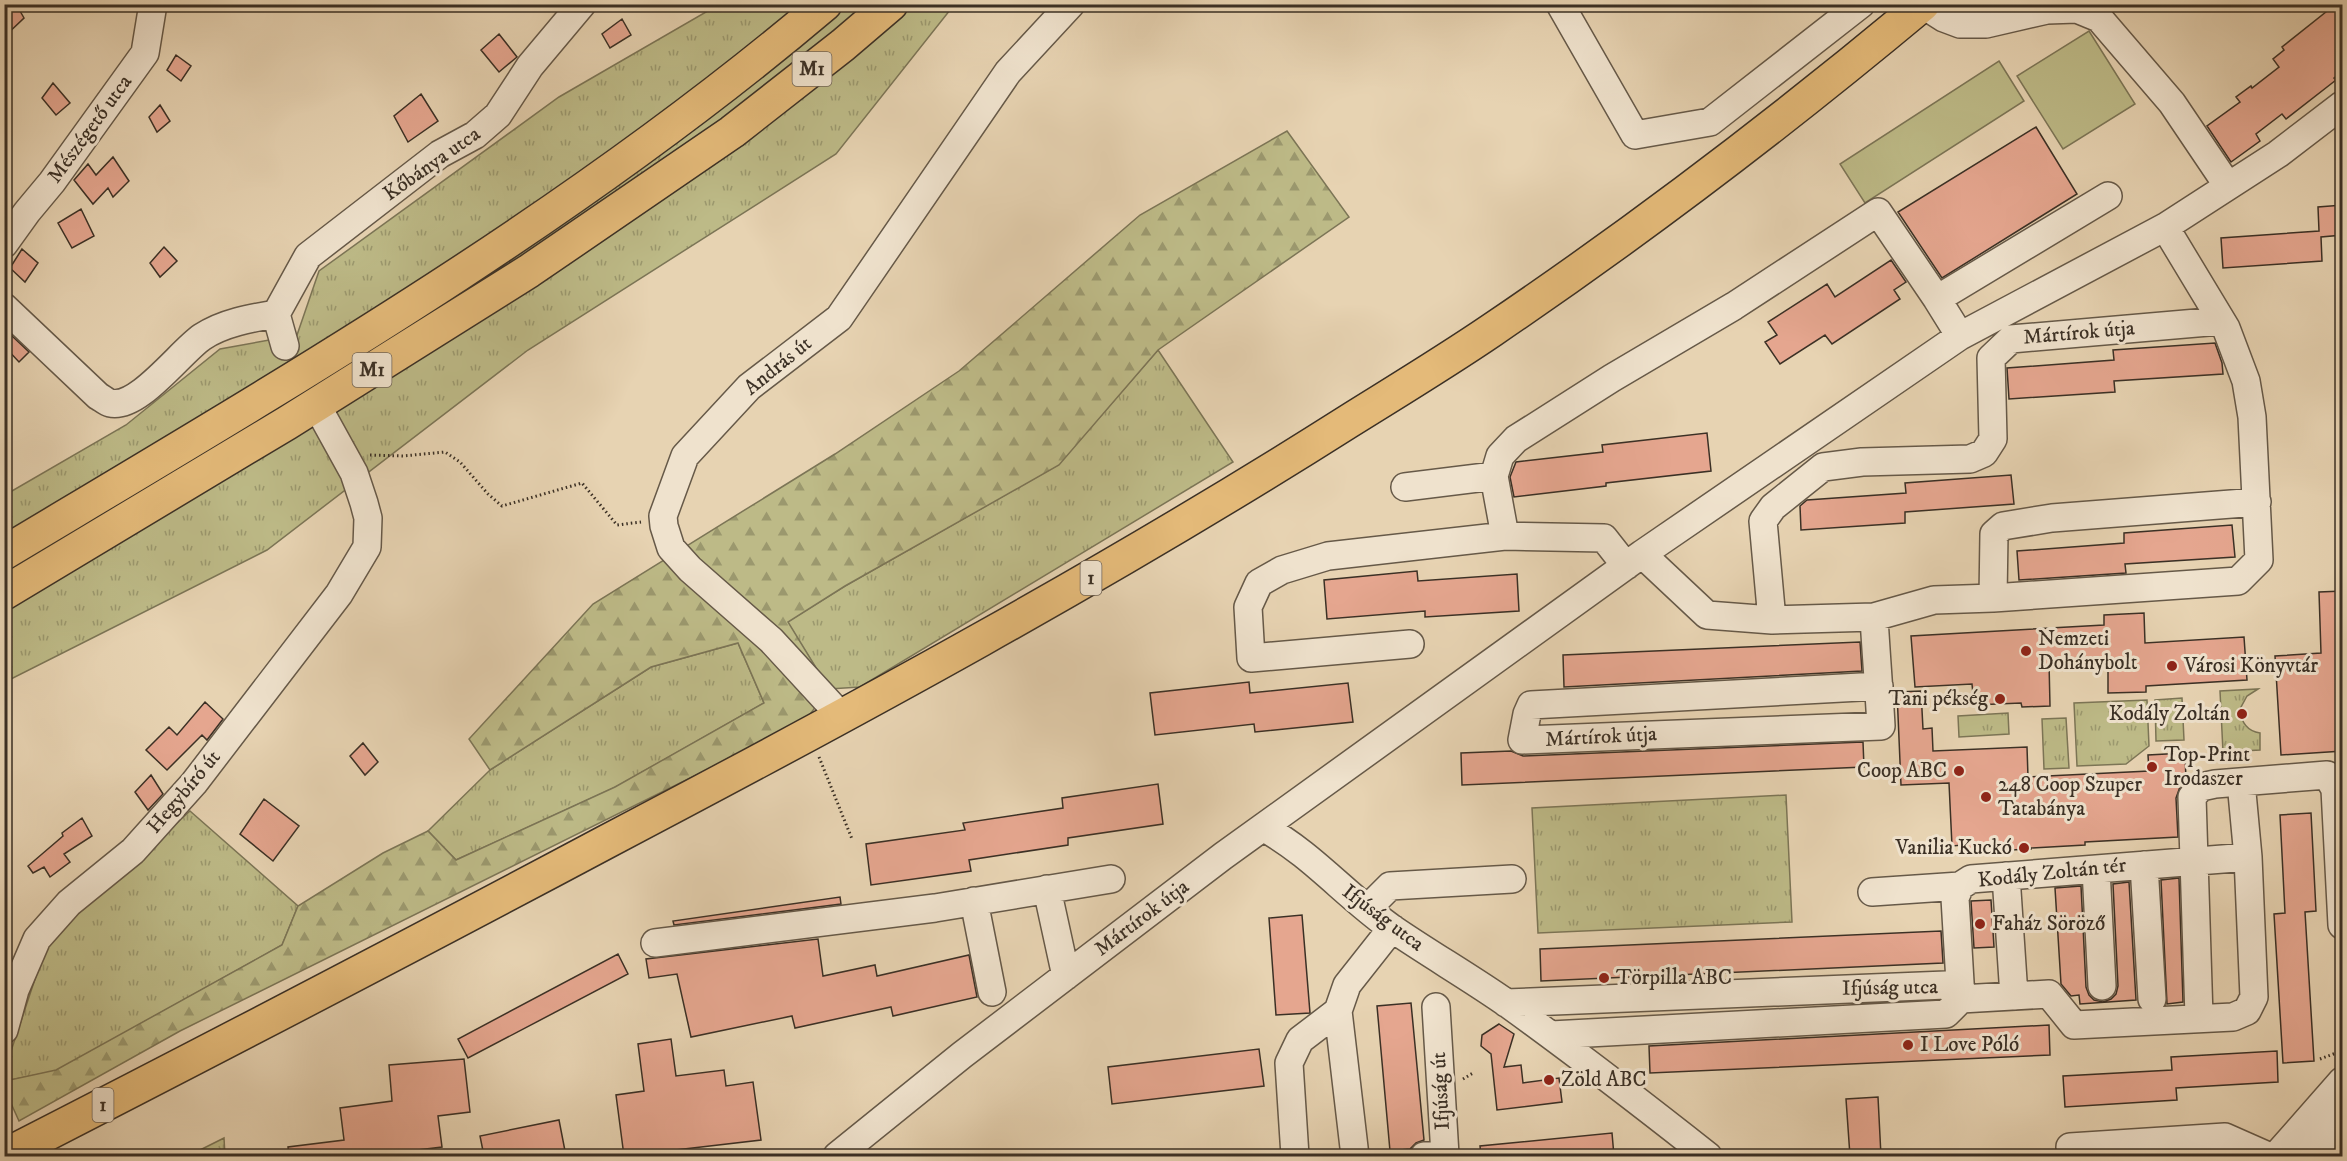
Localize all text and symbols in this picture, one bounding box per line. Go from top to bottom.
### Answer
road number: M1 [792,52,832,86]
street label: Mészégető utca [42,70,138,188]
street label: Kőbánya utca [378,121,486,207]
street label: Mártírok útja [2022,315,2136,351]
street label: András út [739,331,817,401]
road number: M1 [352,353,392,387]
road number: 1 [1080,561,1102,595]
place label: Nemzeti Dohánybolt [2038,626,2138,676]
marker: Nemzeti Dohánybolt [2019,644,2033,658]
place label: Városi Könyvtár [2183,653,2318,679]
marker: Városi Könyvtár [2165,659,2179,673]
place label: Tani pékség [1889,686,1989,712]
marker: Tani pékség [1993,692,2007,706]
place label: Kodály Zoltán [2109,701,2230,727]
marker: Kodály Zoltán [2235,707,2249,721]
street label: Mártírok útja [1545,721,1658,753]
place label: Top-Print Irodaszer [2164,742,2250,792]
street label: Hegybíró út [142,745,227,839]
place label: Coop ABC [1857,758,1947,784]
marker: Top-Print Irodaszer [2145,760,2159,774]
marker: Coop ABC [1952,764,1966,778]
place label: 248 Coop Szuper Tatabánya [1998,772,2142,822]
marker: 248 Coop Szuper Tatabánya [1979,790,1993,804]
place label: Vanilia Kuckó [1894,835,2012,861]
marker: Vanilia Kuckó [2017,841,2031,855]
street label: Kodály Zoltán tér [1977,852,2128,894]
street label: Mártírok útja [1090,874,1195,962]
street label: Ifjúság utca [1337,879,1429,957]
place label: Faház Söröző [1992,911,2106,937]
marker: Faház Söröző [1973,917,1987,931]
place label: Törpilla ABC [1616,965,1732,991]
marker: Törpilla ABC [1597,971,1611,985]
street label: Ifjúság utca [1842,974,1938,1002]
place label: I Love Póló [1920,1032,2019,1058]
marker: I Love Póló [1901,1038,1915,1052]
street label: Ifjúság út [1426,1051,1456,1131]
place label: Zöld ABC [1561,1067,1647,1093]
marker: Zöld ABC [1542,1073,1556,1087]
road number: 1 [92,1088,114,1122]

